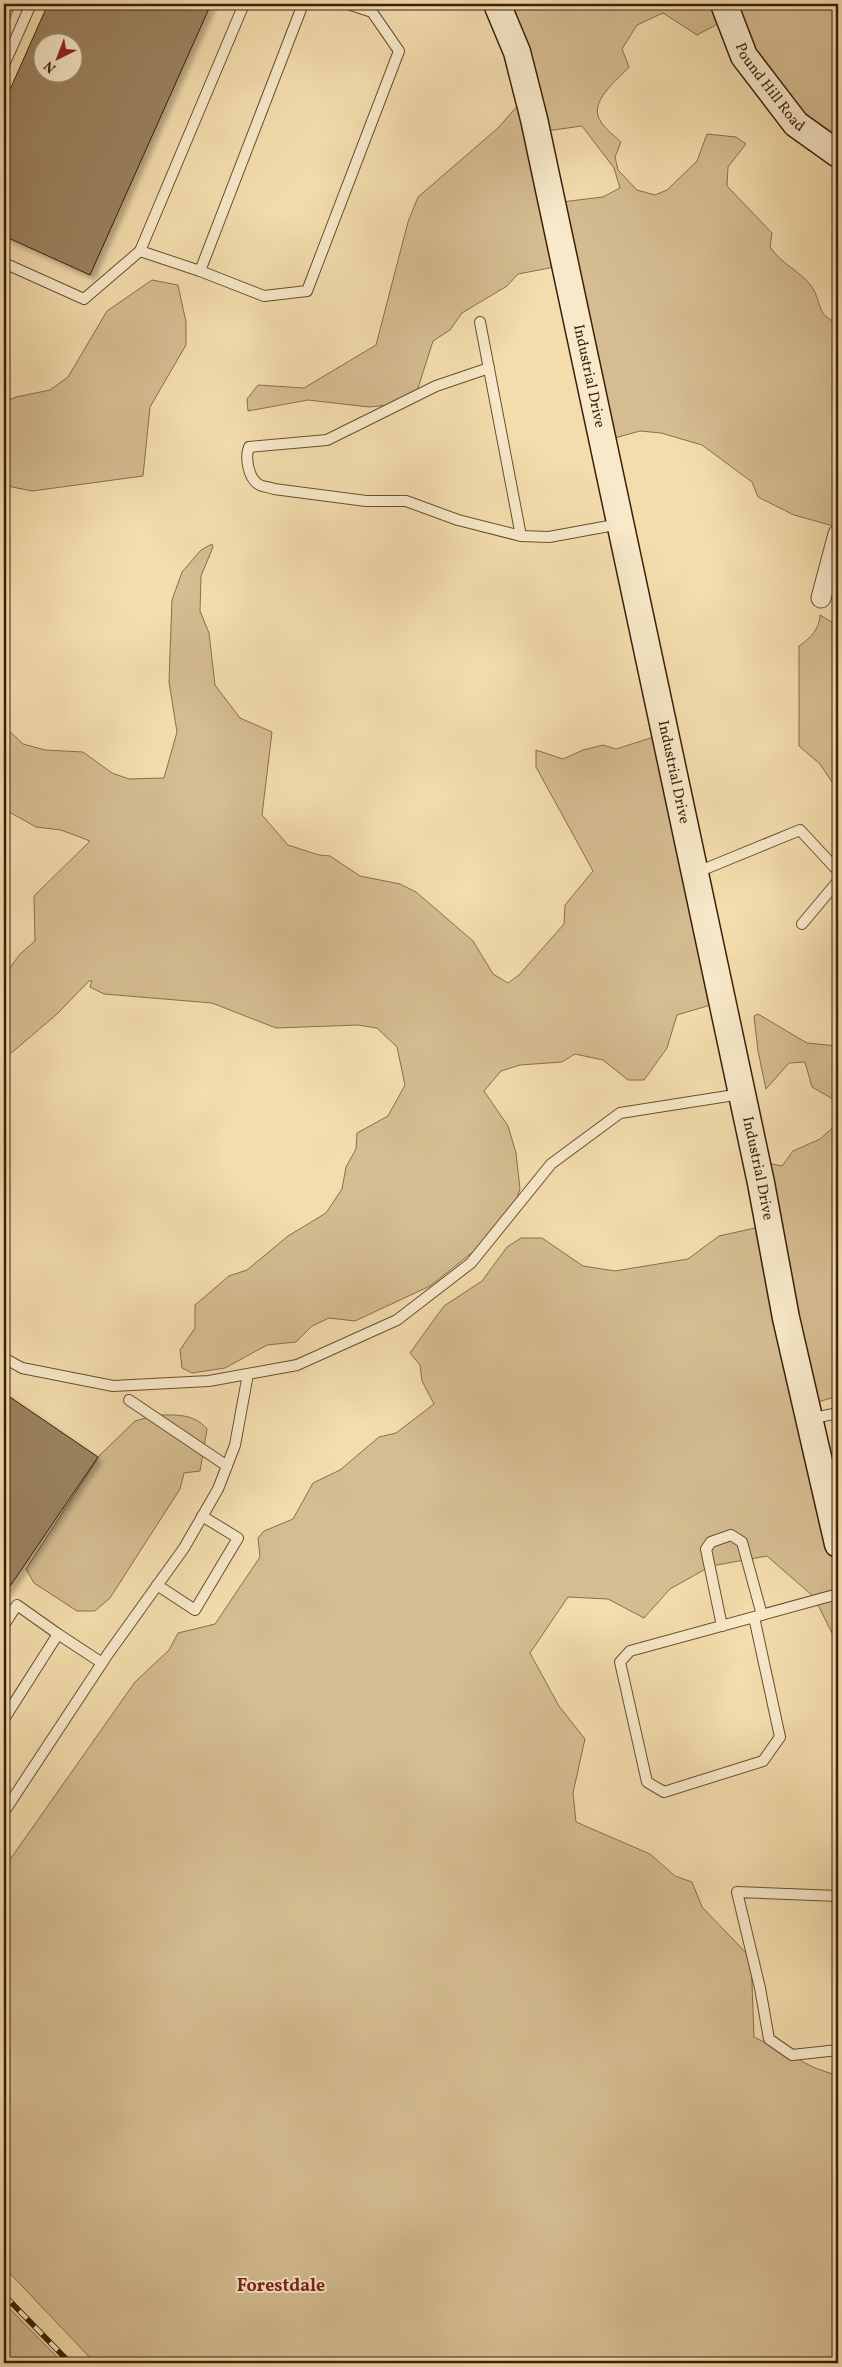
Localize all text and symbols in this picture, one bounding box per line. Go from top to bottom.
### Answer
north arrow [32,32,82,82]
street label: Pound Hill Road [729,40,809,137]
text: N [40,56,60,77]
street label: Industrial Drive [568,322,610,430]
street label: Industrial Drive [652,718,695,826]
street label: Industrial Drive [737,1115,778,1222]
district label: Forestdale [237,2274,325,2299]

